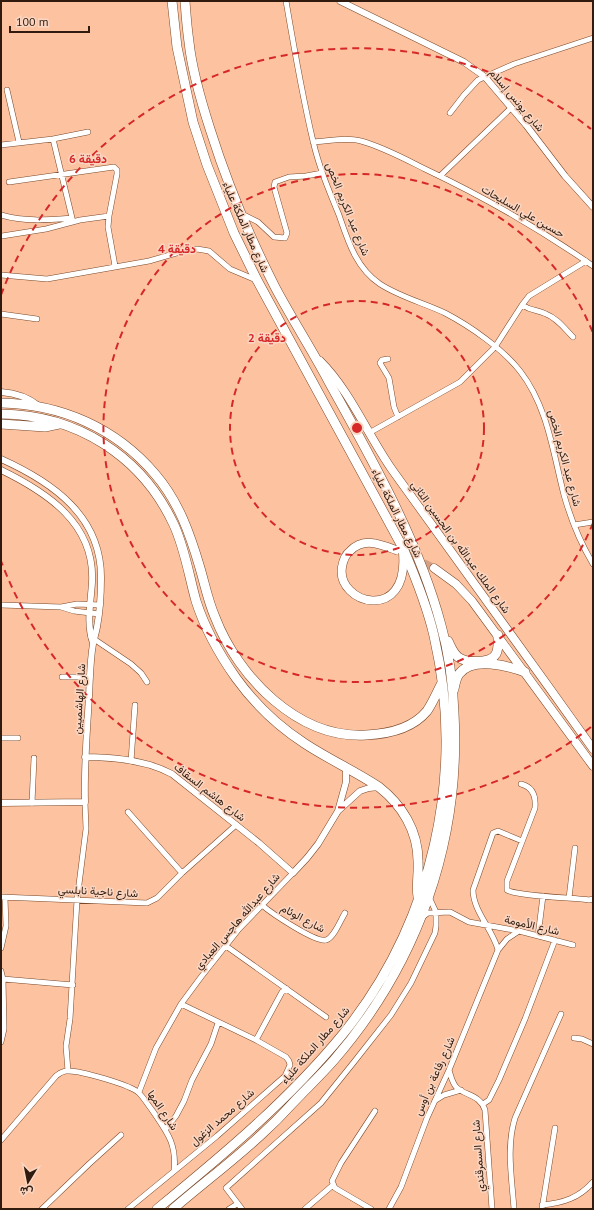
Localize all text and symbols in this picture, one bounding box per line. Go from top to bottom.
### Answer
scale bar [10,8,89,34]
text: 100 m [16,14,49,29]
street label: شارع يونس إسلام [486,66,548,135]
text: 6 دقيقة [69,151,107,166]
street label: شارع عبد الكريم الخص [322,160,373,258]
street label: شارع مطار الملكة علياء [219,179,273,275]
street label: حسين علي السليحات [477,182,567,243]
text: 4 دقيقة [158,241,196,256]
text: 2 دقيقة [248,330,286,345]
street label: شارع عبد الكريم الخص [544,408,585,508]
centre of rings [350,421,364,435]
street label: شارع مطار الملكة علياء [368,466,426,561]
street label: شارع الملك عبدالله بن الحسين الثاني [406,478,514,618]
street label: شارع الهاشميين [70,663,89,735]
street label: شارع هاشم السقاف [171,760,249,825]
street label: شارع عبدالله هاجس العبادي [191,870,285,974]
street label: شارع ناجية نابلسي [57,882,139,903]
street label: شارع الوئام [278,900,328,937]
street label: شارع الأمومة [503,912,561,939]
street label: شارع مطار الملكة علياء [277,1003,353,1087]
street label: شارع رفاعة بن أوس [410,1034,459,1118]
street label: شارع محمد الزغول [187,1085,258,1149]
street label: شارع المها [144,1087,182,1134]
street label: شارع السمرقندي [468,1119,490,1193]
north arrow [8,1162,48,1202]
text: ش [19,1184,34,1200]

